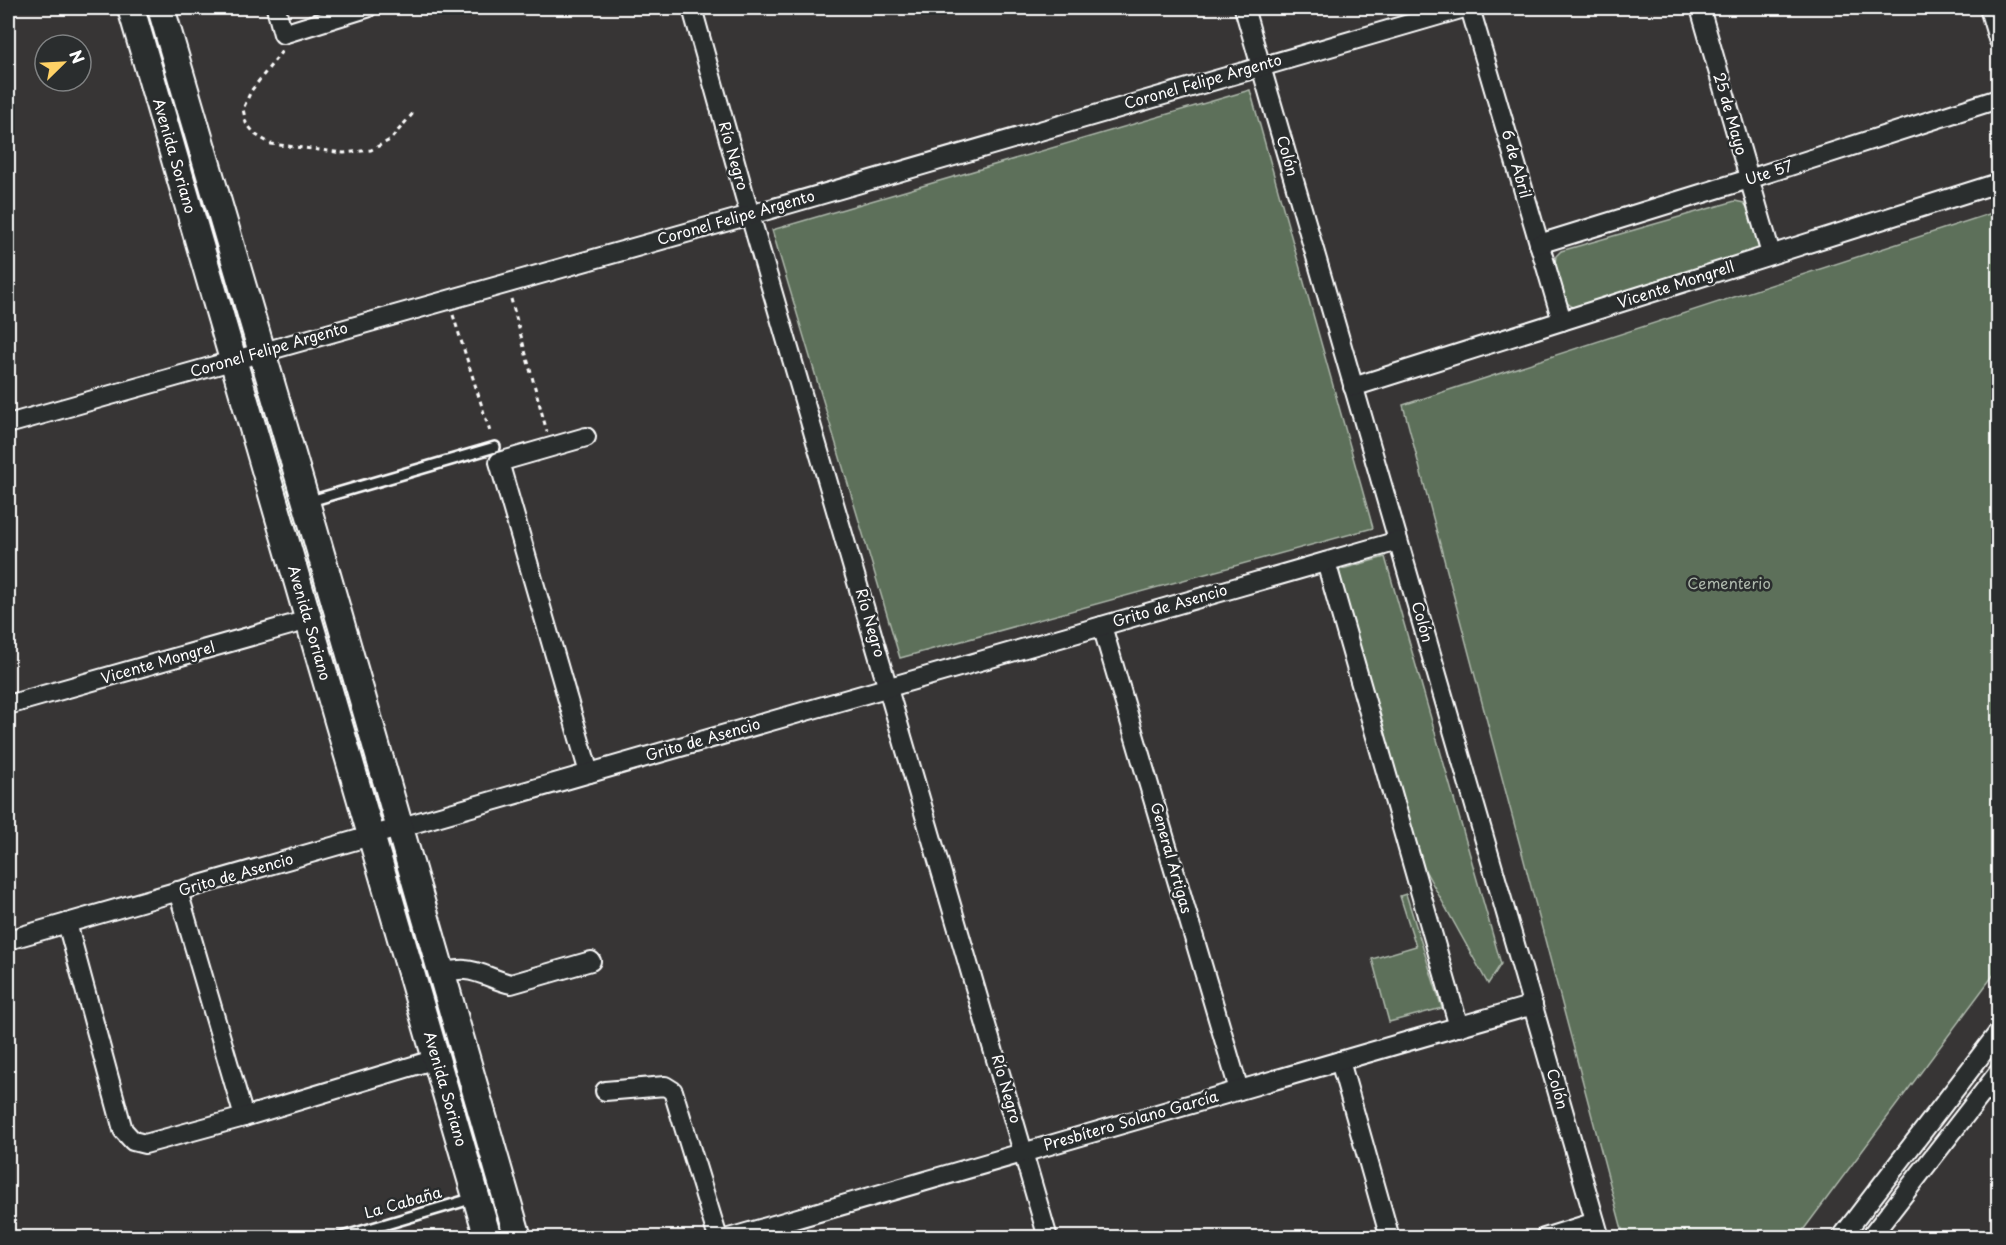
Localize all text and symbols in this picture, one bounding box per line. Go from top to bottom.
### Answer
north arrow [33,33,93,93]
text: N [64,46,91,67]
street label: Coronel Felipe Argento [1121,47,1284,114]
street label: 25 de Mayo [1709,70,1754,158]
street label: Avenida Soriano [148,95,203,216]
street label: Río Negro [714,118,755,193]
street label: 6 de Abril [1497,126,1538,201]
street label: Colón [1272,133,1305,179]
street label: Ute 57 [1742,153,1796,190]
street label: Coronel Felipe Argento [654,183,817,250]
street label: Vicente Mongrell [1614,254,1737,313]
street label: Coronel Felipe Argento [187,315,350,382]
street label: Avenida Soriano [283,562,338,683]
park label: Cementerio [1687,571,1771,594]
street label: Grito de Asencio [1109,577,1230,632]
street label: Río Negro [851,585,892,660]
street label: Colón [1407,599,1440,645]
street label: Vicente Mongrel [98,634,217,689]
street label: Grito de Asencio [642,711,763,766]
street label: General Artigas [1146,799,1199,916]
street label: Grito de Asencio [175,846,296,901]
street label: Avenida Soriano [419,1028,474,1149]
street label: Río Negro [987,1051,1028,1126]
street label: Colón [1542,1066,1575,1112]
street label: Presbítero Solano García [1041,1083,1221,1156]
street label: La Cabaña [361,1179,444,1224]

